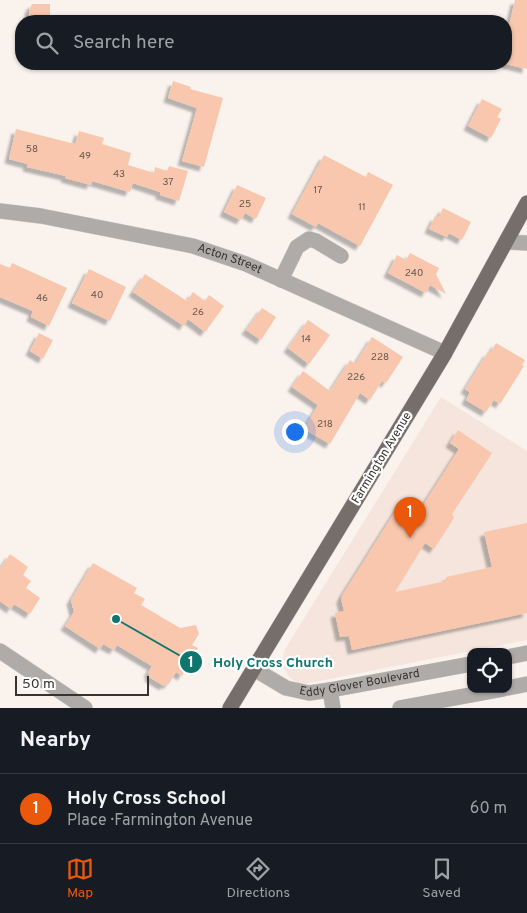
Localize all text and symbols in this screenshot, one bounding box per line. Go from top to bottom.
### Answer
search box [15,15,512,70]
icon: search [33,29,61,57]
text: Search here [73,31,175,55]
house number: 58 [26,143,38,156]
house number: 49 [79,150,91,163]
house number: 43 [113,168,125,181]
house number: 37 [162,176,174,189]
house number: 17 [314,184,322,197]
house number: 25 [239,198,251,211]
house number: 11 [358,201,366,214]
street label: Acton Street [195,240,264,278]
house number: 240 [405,267,423,280]
house number: 40 [91,289,103,302]
house number: 46 [36,292,48,305]
house number: 26 [192,306,204,319]
house number: 14 [301,333,311,346]
house number: 228 [371,351,389,364]
house number: 226 [347,371,365,384]
street label: Farmington Avenue [348,409,416,507]
house number: 218 [317,418,333,431]
your location [282,419,308,445]
pin: 1 [394,497,426,538]
callout: Holy Cross Church [178,647,343,676]
map controls [467,648,512,693]
button: locate [467,648,512,693]
text: 1 [188,654,194,673]
text: Holy Cross Church [213,655,333,672]
street label: Eddy Glover Boulevard [298,666,421,701]
scale bar [15,673,149,696]
text: 50 m [22,676,55,693]
text: Nearby [20,727,91,754]
text: Holy Cross School [67,787,226,811]
text: 1 [33,799,39,819]
text: 60 m [470,799,507,819]
text: Place · Farmington Avenue [67,811,253,831]
tab: Map [66,855,94,902]
tab: Directions [226,855,290,902]
tab: Saved [422,855,461,902]

